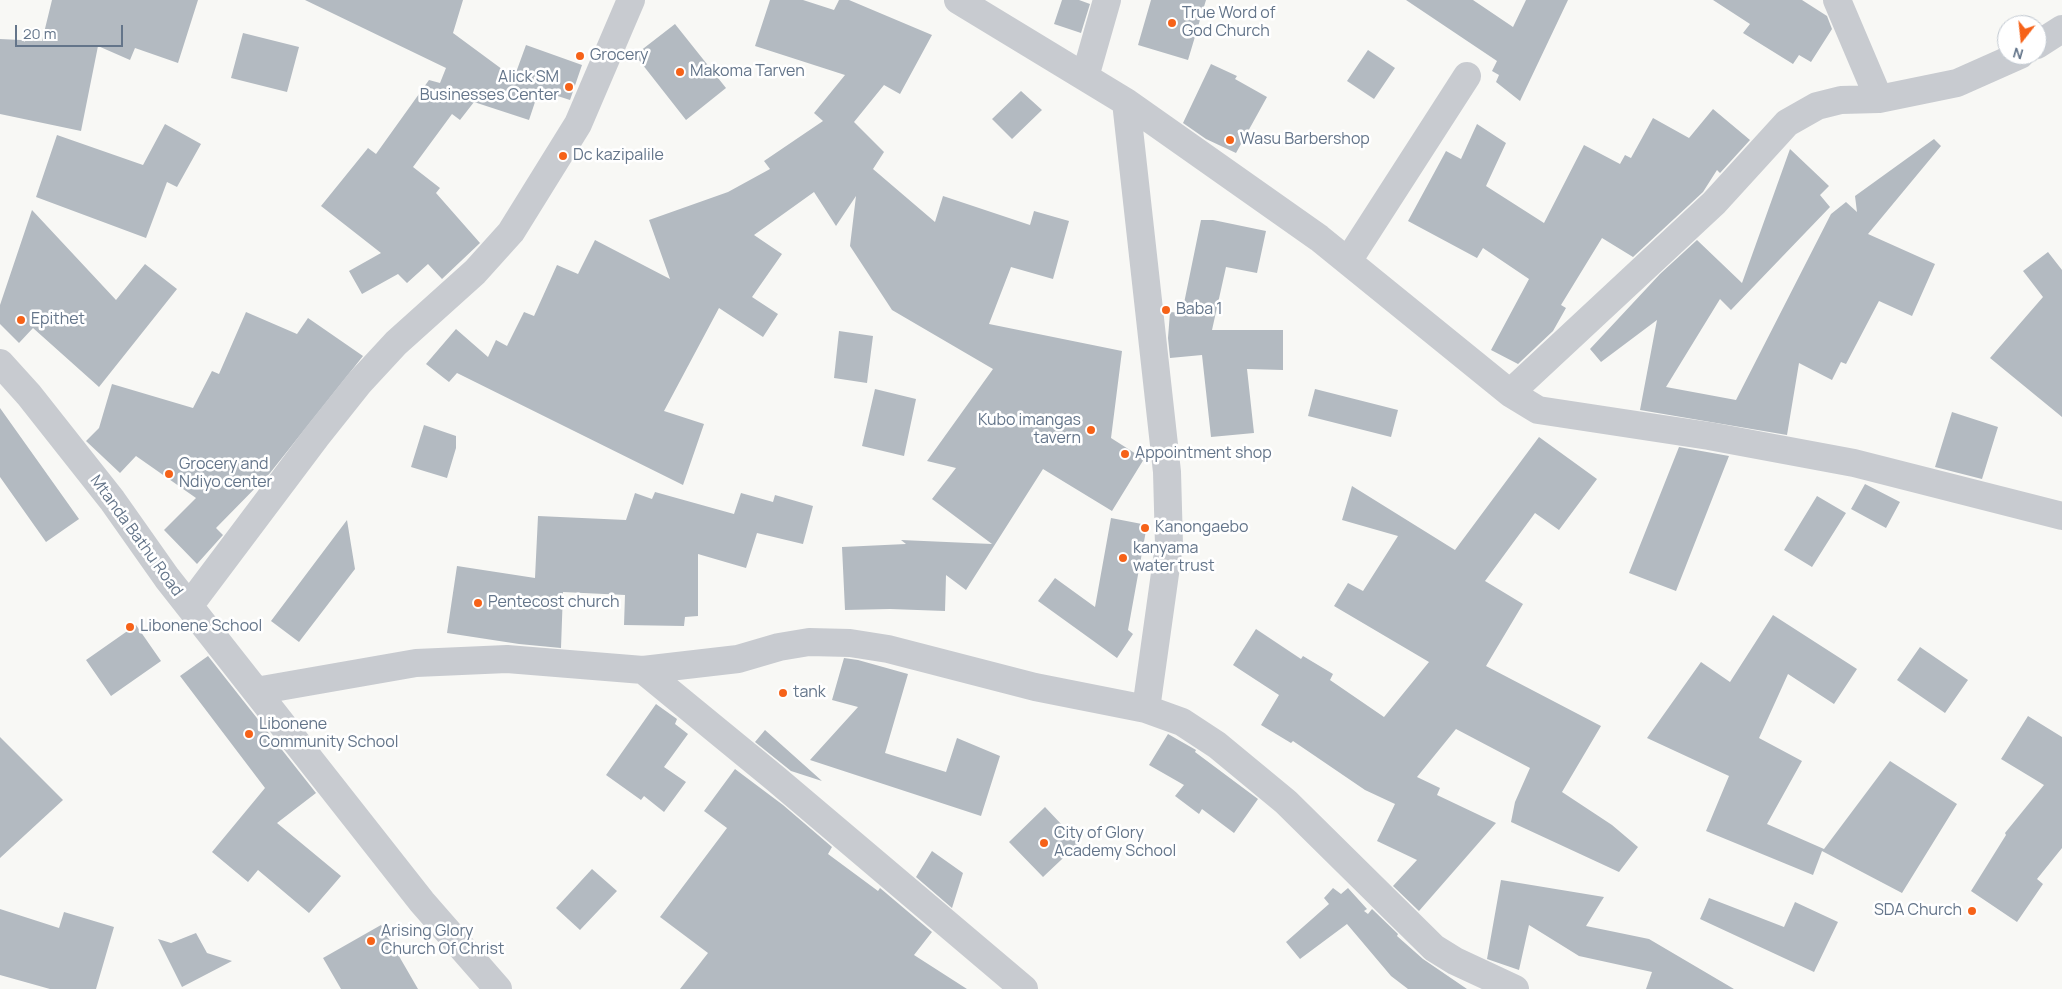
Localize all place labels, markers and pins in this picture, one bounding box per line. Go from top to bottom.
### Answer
place label: True Word of God Church [1182,4,1275,42]
marker: True Word of God Church [1166,17,1178,29]
place label: Grocery [590,46,648,66]
marker: Grocery [574,50,586,62]
place label: Makoma Tarven [690,62,805,82]
marker: Makoma Tarven [674,66,686,78]
place label: Alick SM Businesses Center [420,68,559,106]
marker: Alick SM Businesses Center [563,81,575,93]
place label: Wasu Barbershop [1240,130,1370,150]
marker: Wasu Barbershop [1224,134,1236,146]
place label: Dc kazipalile [573,146,664,166]
marker: Dc kazipalile [557,150,569,162]
place label: Baba 1 [1176,300,1222,320]
marker: Baba 1 [1160,304,1172,316]
place label: Epithet [31,310,85,330]
marker: Epithet [15,314,27,326]
place label: Kubo imangas tavern [978,411,1081,449]
marker: Kubo imangas tavern [1085,424,1097,436]
place label: Appointment shop [1135,444,1272,464]
marker: Appointment shop [1119,448,1131,460]
place label: Grocery and Ndiyo center [179,455,272,493]
marker: Grocery and Ndiyo center [163,468,175,480]
place label: Kanongaebo [1155,518,1248,538]
marker: Kanongaebo [1139,522,1151,534]
place label: kanyama water trust [1133,539,1215,577]
marker: kanyama water trust [1117,552,1129,564]
place label: Pentecost church [488,593,620,613]
marker: Pentecost church [472,597,484,609]
place label: Libonene School [140,617,262,637]
marker: Libonene School [124,621,136,633]
place label: tank [793,683,826,703]
marker: tank [777,687,789,699]
place label: Libonene Community School [259,715,398,753]
marker: Libonene Community School [243,728,255,740]
place label: City of Glory Academy School [1054,824,1176,862]
marker: City of Glory Academy School [1038,837,1050,849]
place label: SDA Church [1874,901,1962,921]
marker: SDA Church [1966,905,1978,917]
place label: Arising Glory Church Of Christ [381,922,504,960]
marker: Arising Glory Church Of Christ [365,935,377,947]

